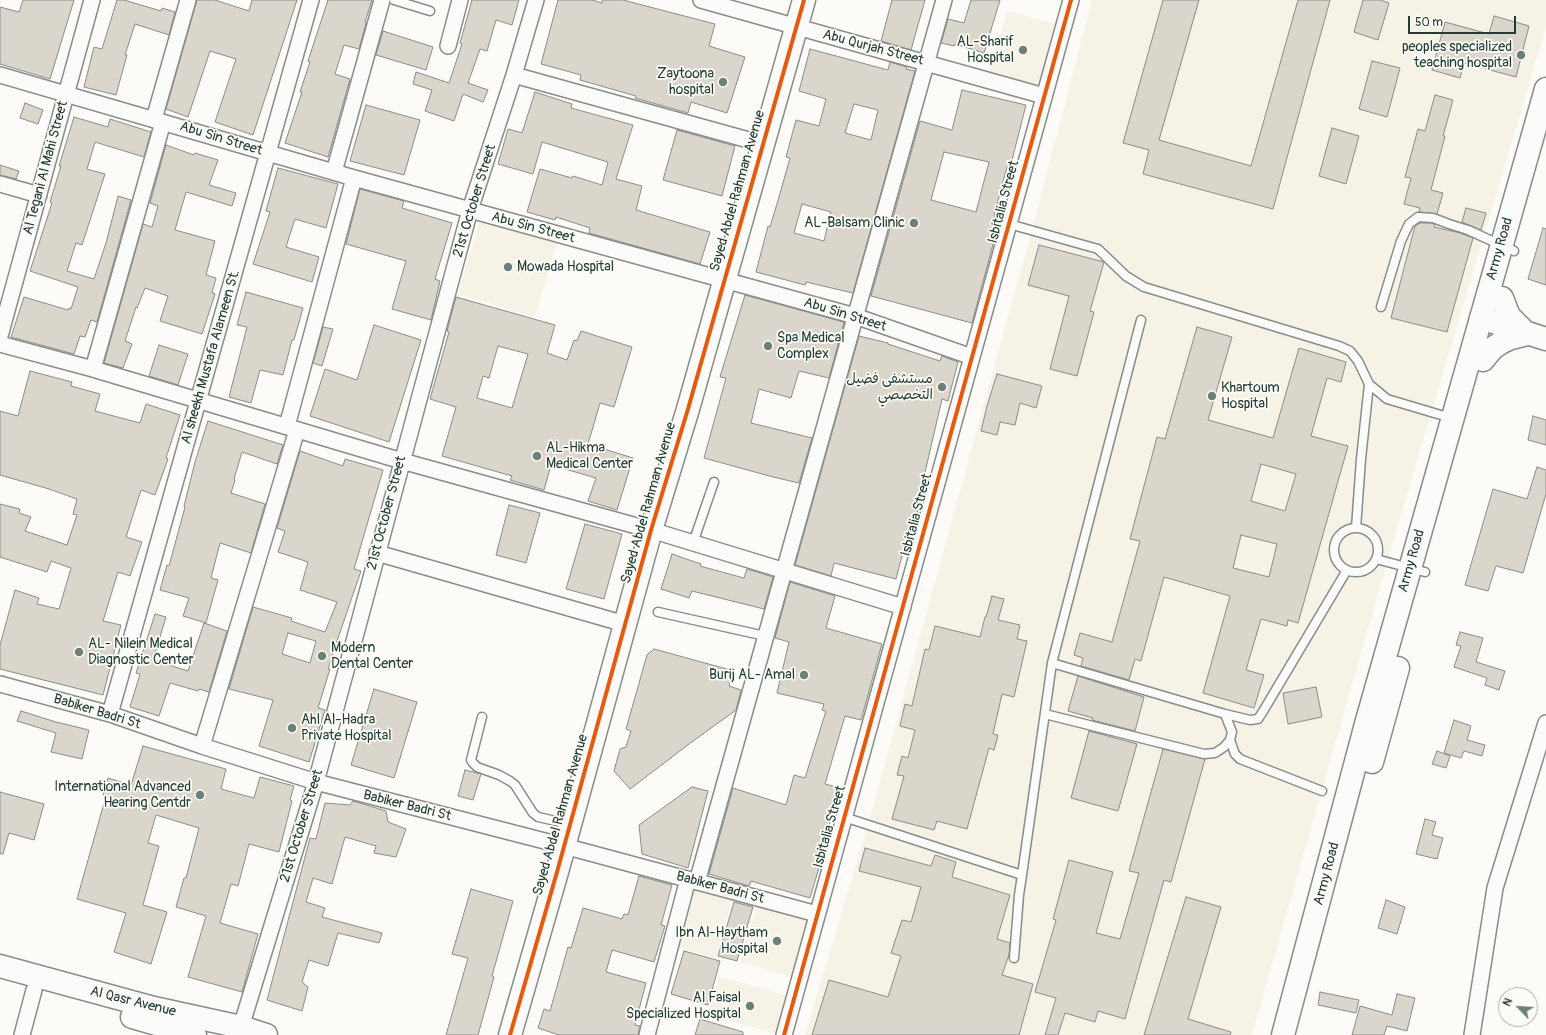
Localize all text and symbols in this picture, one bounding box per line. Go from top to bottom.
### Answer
scale bar [1410,8,1518,34]
text: 50 m [1415,15,1443,30]
street label: Abu Qurjah Street [821,26,925,70]
place label: AL-Sharif Hospital [957,34,1014,66]
place label: peoples specialized teaching hospital [1402,39,1512,72]
marker: AL-Sharif Hospital [1017,44,1029,56]
marker: peoples specialized teaching hospital [1515,49,1527,61]
place label: Zaytoona hospital [657,66,714,98]
marker: Zaytoona hospital [717,76,729,88]
street label: Al Tegani Al Mahi Street [20,99,72,237]
street label: Sayed Abdel Rahman Avenue [707,108,769,274]
street label: Abu Sin Street [178,118,264,160]
street label: 21st October Street [450,143,500,259]
street label: Isbitalia Street [985,159,1023,245]
street label: Abu Sin Street [490,209,576,247]
place label: AL-Balsam Clinic [804,215,905,231]
street label: Army Road [1483,216,1517,282]
marker: AL-Balsam Clinic [908,217,920,229]
place label: Mowada Hospital [517,259,614,275]
marker: Mowada Hospital [502,261,514,273]
street label: Al sheekh Mustafa Alameen St. [178,268,244,446]
street label: Abu Sin Street [802,294,888,336]
place label: Spa Medical Complex [777,330,845,362]
marker: Spa Medical Complex [762,340,774,352]
place label: مستشفى فضيل التخصصي [846,371,933,404]
place label: Khartoum Hospital [1221,380,1280,412]
marker: مستشفى فضيل التخصصي [936,381,948,393]
marker: Khartoum Hospital [1206,390,1218,402]
street label: Sayed Abdel Rahman Avenue [618,420,680,586]
place label: AL-Hikma Medical Center [546,440,633,472]
marker: AL-Hikma Medical Center [531,450,543,462]
street label: 21st October Street [364,454,410,572]
street label: Isbitalia Street [898,472,936,558]
street label: Army Road [1395,528,1429,594]
place label: AL- Nilein Medical Diagnostic Center [88,636,194,668]
place label: Modern Dental Center [331,640,413,672]
marker: AL- Nilein Medical Diagnostic Center [73,646,85,658]
marker: Modern Dental Center [316,650,328,662]
place label: Burij AL- Amal [709,667,795,683]
marker: Burij AL- Amal [798,669,810,681]
street label: Babiker Badri St [51,691,143,733]
place label: Ahl Al-Hadra Private Hospital [301,712,392,744]
marker: Ahl Al-Hadra Private Hospital [286,722,298,734]
street label: Sayed Abdel Rahman Avenue [530,732,592,898]
street label: 21st October Street [277,768,327,884]
place label: International Advanced Hearing Centdr [54,779,191,812]
street label: Isbitalia Street [810,784,850,870]
street label: Babiker Badri St [361,787,453,825]
marker: International Advanced Hearing Centdr [194,789,206,801]
street label: Army Road [1311,841,1343,907]
street label: Babiker Badri St [674,868,766,908]
place label: Ibn Al-Haytham Hospital [675,925,768,958]
marker: Ibn Al-Haytham Hospital [771,935,783,947]
street label: Al Qasr Avenue [88,983,178,1021]
north arrow [1498,987,1538,1027]
place label: Al Faisal Specialized Hospital [626,990,741,1022]
text: N [1500,996,1515,1008]
marker: Al Faisal Specialized Hospital [744,1000,756,1012]

